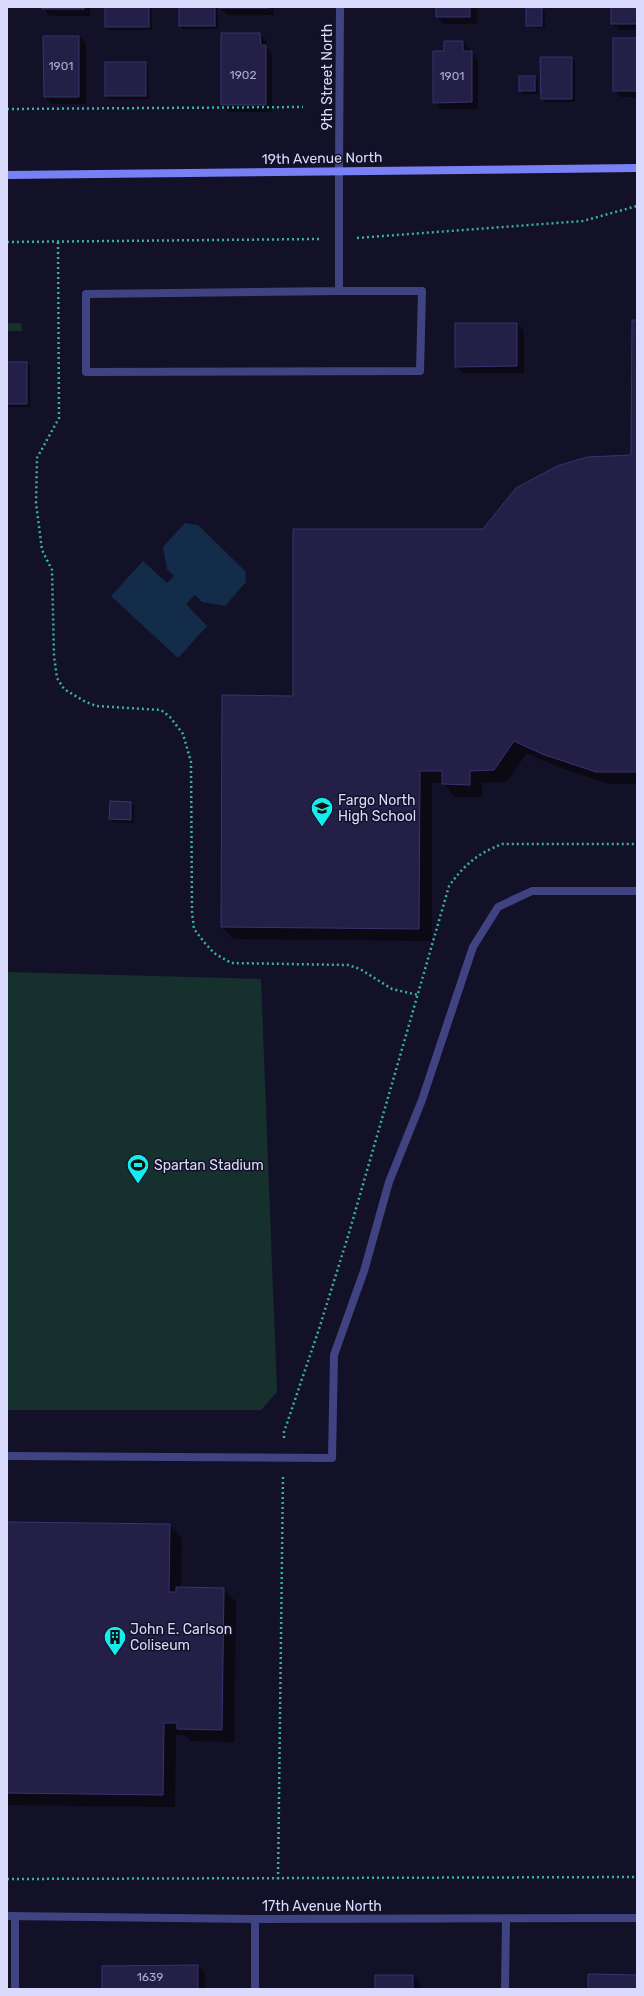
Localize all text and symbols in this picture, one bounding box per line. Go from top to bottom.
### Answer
street label: 9th Street North [319,24,336,130]
house number: 1901 [48,59,74,73]
house number: 1902 [230,68,256,82]
house number: 1901 [439,69,465,83]
street label: 19th Avenue North [261,149,383,168]
place label: Fargo North High School [338,792,416,825]
school or university icon: Fargo North High School [309,795,335,828]
sports icon: Spartan Stadium [125,1152,151,1185]
place label: Spartan Stadium [154,1157,264,1174]
place label: John E. Carlson Coliseum [130,1621,232,1654]
building icon: John E. Carlson Coliseum [102,1624,128,1657]
street label: 17th Avenue North [262,1898,382,1915]
house number: 1639 [137,1970,163,1984]

